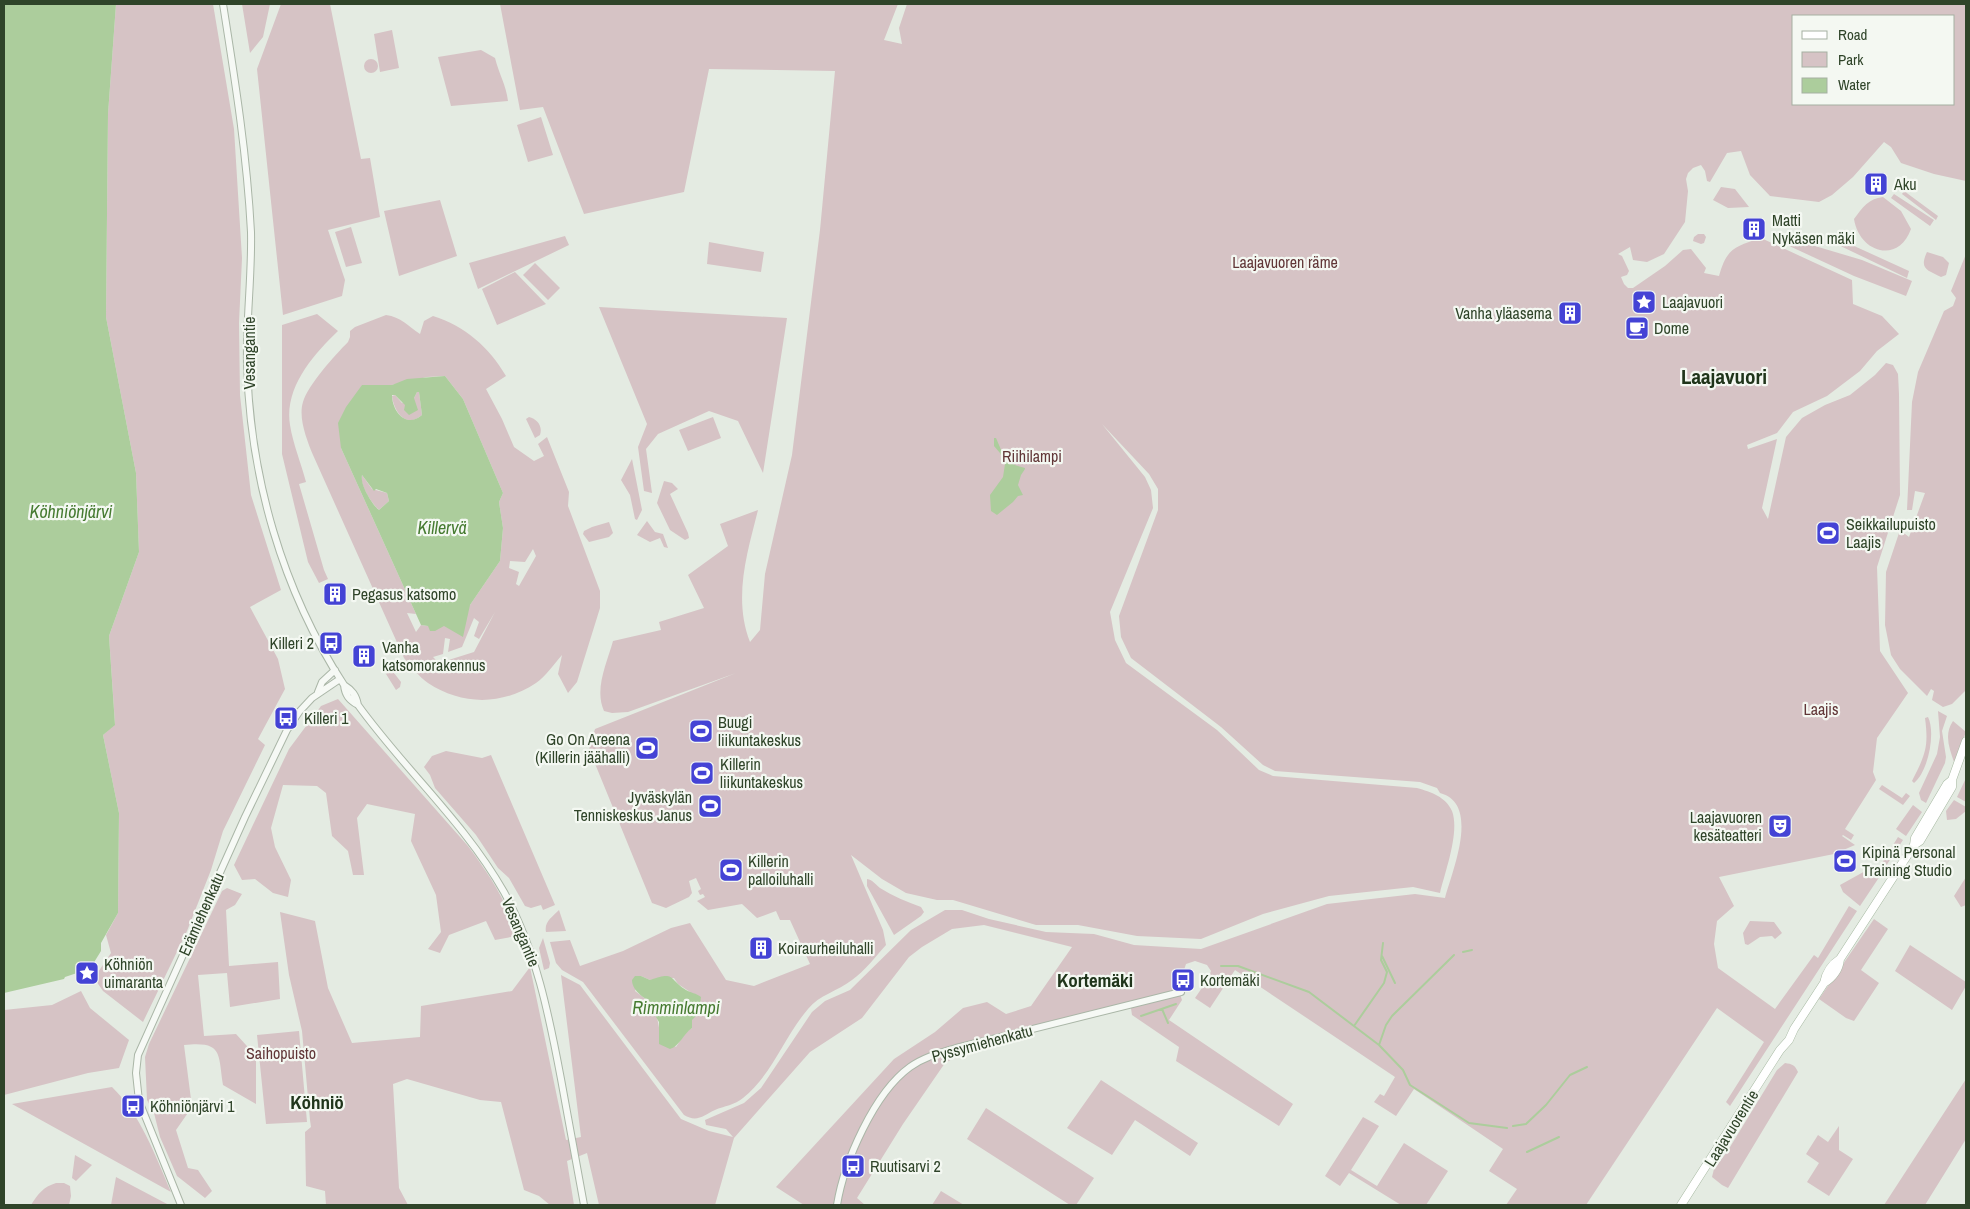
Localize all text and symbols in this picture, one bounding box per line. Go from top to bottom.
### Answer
legend [1792,15,1955,105]
text: Road [1838,24,1867,45]
text: Park [1838,49,1864,70]
text: Water [1838,74,1870,95]
building icon: Aku [1863,171,1889,197]
place label: Aku [1893,173,1917,195]
place label: Matti Nykäsen mäki [1772,209,1855,249]
building icon: Matti Nykäsen mäki [1741,216,1767,242]
park label: Laajavuoren räme [1232,251,1338,273]
place icon: Laajavuori [1631,289,1657,315]
place label: Laajavuori [1662,291,1723,313]
building icon: Vanha yläasema [1557,300,1583,326]
place label: Vanha yläasema [1455,302,1553,324]
cafe icon: Dome [1624,315,1650,341]
street label: Vesangantie [238,317,260,389]
place label: Dome [1654,317,1689,339]
district label: Laajavuori [1681,362,1767,391]
park label: Riihilampi [1002,445,1062,467]
water label: Köhniönjärvi [30,499,112,524]
place label: Seikkailupuisto Laajis [1846,513,1936,553]
water label: Killervä [417,515,467,540]
sports icon: Seikkailupuisto Laajis [1815,520,1841,546]
building icon: Pegasus katsomo [322,581,348,607]
place label: Pegasus katsomo [352,583,456,605]
bus stop icon: Killeri 2 [318,630,344,656]
place label: Killeri 2 [270,632,314,654]
place label: Vanha katsomorakennus [382,636,486,676]
building icon: Vanha katsomorakennus [351,643,377,669]
park label: Laajis [1803,698,1839,720]
bus stop icon: Killeri 1 [273,705,299,731]
place label: Killeri 1 [304,707,349,729]
place label: Buugi liikuntakeskus [718,711,801,751]
sports icon: Buugi liikuntakeskus [688,718,714,744]
place label: Go On Areena (Killerin jäähalli) [535,728,631,768]
sports icon: Go On Areena (Killerin jäähalli) [634,735,660,761]
place label: Killerin liikuntakeskus [720,753,803,793]
sports icon: Killerin liikuntakeskus [689,760,715,786]
place label: Jyväskylän Tenniskeskus Janus [574,786,692,826]
sports icon: Jyväskylän Tenniskeskus Janus [697,793,723,819]
place label: Laajavuoren kesäteatteri [1690,806,1762,846]
theatre icon: Laajavuoren kesäteatteri [1767,813,1793,839]
place label: Kipinä Personal Training Studio [1862,841,1955,881]
sports icon: Kipinä Personal Training Studio [1832,848,1858,874]
place label: Killerin palloiluhalli [748,850,814,890]
sports icon: Killerin palloiluhalli [718,857,744,883]
street label: Erämiehenkatu [173,869,229,959]
street label: Vesangantie [497,894,545,970]
building icon: Koiraurheiluhalli [748,935,774,961]
place label: Koiraurheiluhalli [778,937,874,959]
place label: Köhniön uimaranta [104,953,164,993]
place icon: Köhniön uimaranta [74,960,100,986]
district label: Kortemäki [1057,967,1133,993]
bus stop icon: Kortemäki [1170,967,1196,993]
place label: Kortemäki [1200,969,1260,991]
water label: Rimminlampi [632,995,720,1020]
street label: Pyssymiehenkatu [929,1019,1035,1067]
park label: Saihopuisto [246,1042,316,1064]
street label: Laajavuorentie [1699,1085,1763,1171]
district label: Köhniö [290,1089,344,1115]
bus stop icon: Köhniönjärvi 1 [120,1093,146,1119]
place label: Köhniönjärvi 1 [150,1095,235,1117]
bus stop icon: Ruutisarvi 2 [840,1153,866,1179]
place label: Ruutisarvi 2 [870,1155,941,1177]

